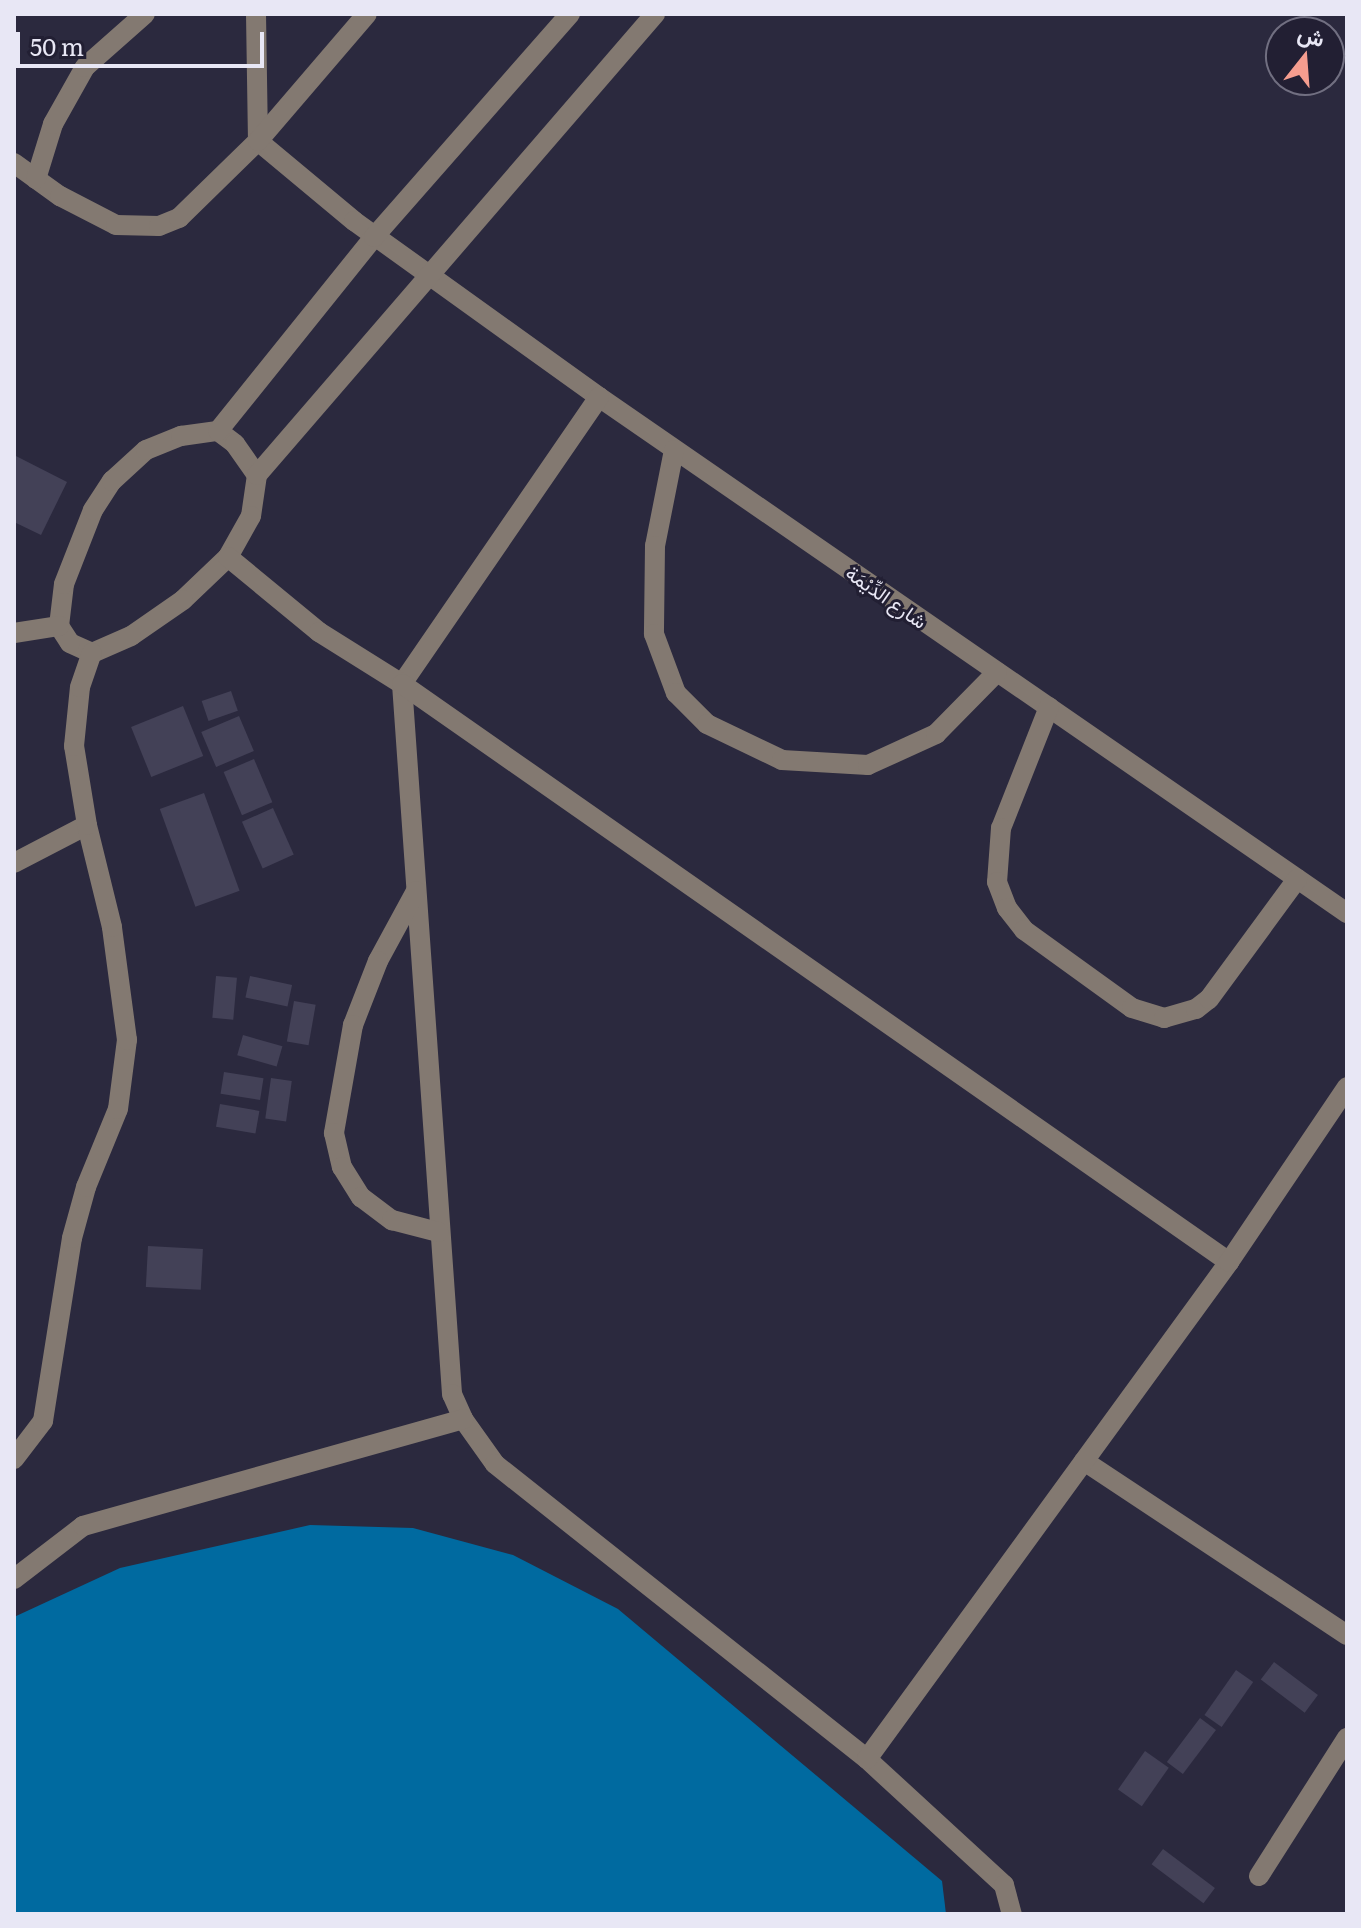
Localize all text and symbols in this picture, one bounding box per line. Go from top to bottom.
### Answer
text: ش [1294,15,1329,54]
scale bar [20,16,268,66]
north arrow [1265,16,1345,96]
text: 50 m [30,28,84,63]
street label: شارع الدِّيْمَة [842,559,932,633]

